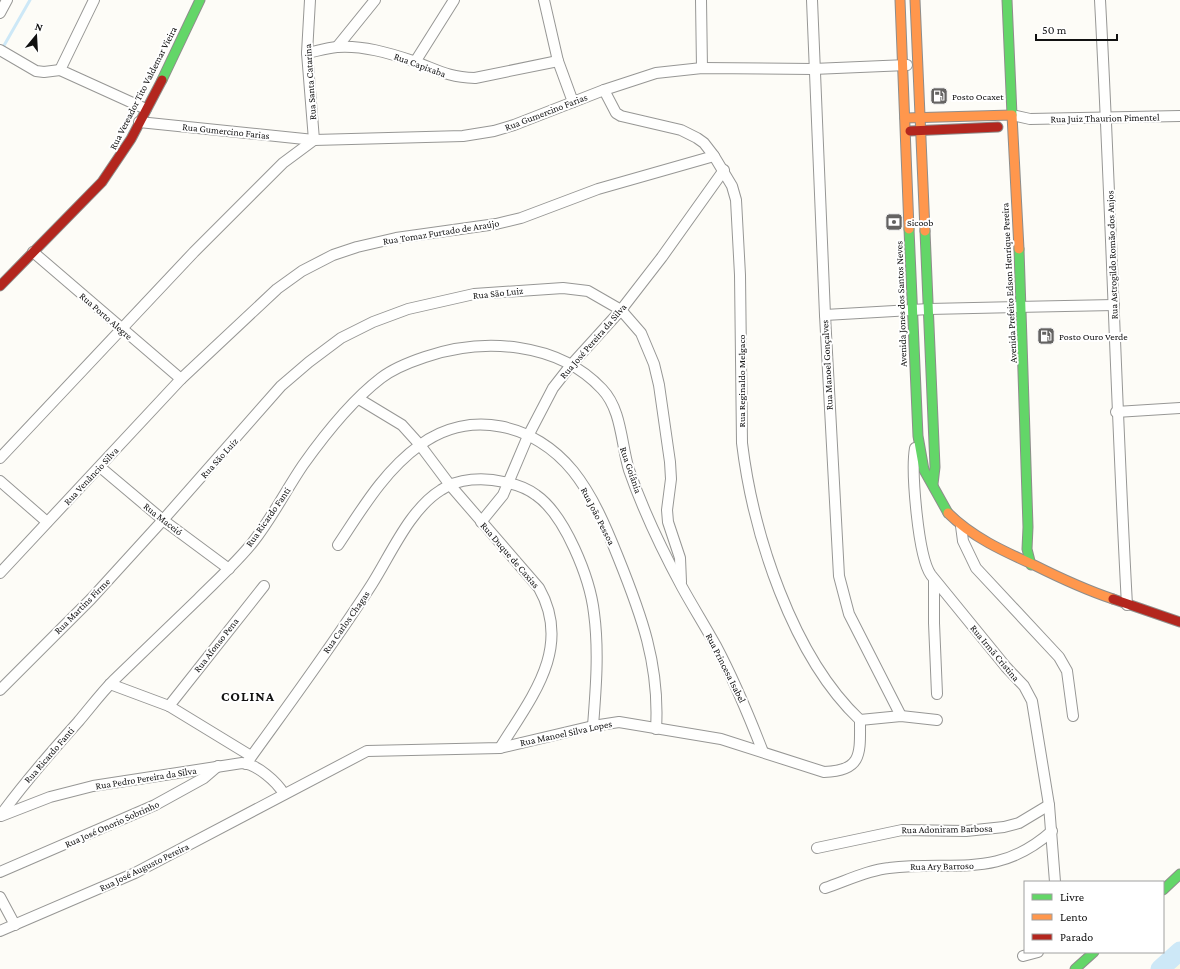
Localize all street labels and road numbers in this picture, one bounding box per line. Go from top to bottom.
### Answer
street label: Rua Vereador Tito Valdemar Vieira [107,24,179,151]
street label: Rua Santa Catarina [302,43,318,120]
street label: Rua Capixaba [392,50,448,80]
street label: Rua Gumercino Farias [503,91,589,133]
street label: Rua Juiz Thaurion Pimentel [1050,112,1160,124]
street label: Rua Gumercino Farias [182,121,270,141]
street label: Rua Astrogildo Romão dos Anjos [1104,190,1121,320]
street label: Avenida Prefeito Edson Henrique Pereira [999,202,1019,363]
street label: Rua Tomaz Furtado de Araújo [382,217,500,248]
street label: Avenida Jones dos Santos Neves [893,241,909,367]
street label: Rua São Luiz [472,285,524,301]
street label: Rua Porto Alegre [78,290,135,342]
street label: Rua José Pereira da Silva [557,301,629,381]
street label: Rua Manoel Gonçalves [819,320,835,410]
street label: Rua Reginaldo Melgaco [736,334,747,428]
street label: Rua São Luiz [198,436,240,480]
street label: Rua Venâncio Silva [61,445,121,507]
street label: Rua Goiânia [618,445,644,495]
street label: Rua Ricardo Fanti [243,485,293,549]
street label: Rua João Pessoa [579,485,617,547]
street label: Rua Maceió [141,500,185,538]
street label: Rua Duque de Caxias [478,520,542,590]
street label: Rua Martins Firme [52,575,113,636]
street label: Rua Carlos Chagas [320,589,372,655]
street label: Rua Afonso Pena [191,615,241,674]
street label: Rua Irmã Cristina [968,623,1022,684]
street label: Rua Princesa Isabel [704,631,748,705]
street label: Rua Manoel Silva Lopes [519,718,613,748]
street label: Rua Ricardo Fanti [22,725,76,785]
street label: Rua Pedro Pereira da Silva [95,765,198,791]
street label: Rua José Onorio Sobrinho [63,798,161,850]
street label: Rua Adoniram Barbosa [901,823,993,835]
street label: Rua José Augusto Pereira [98,840,191,893]
street label: Rua Ary Barroso [910,860,974,872]

